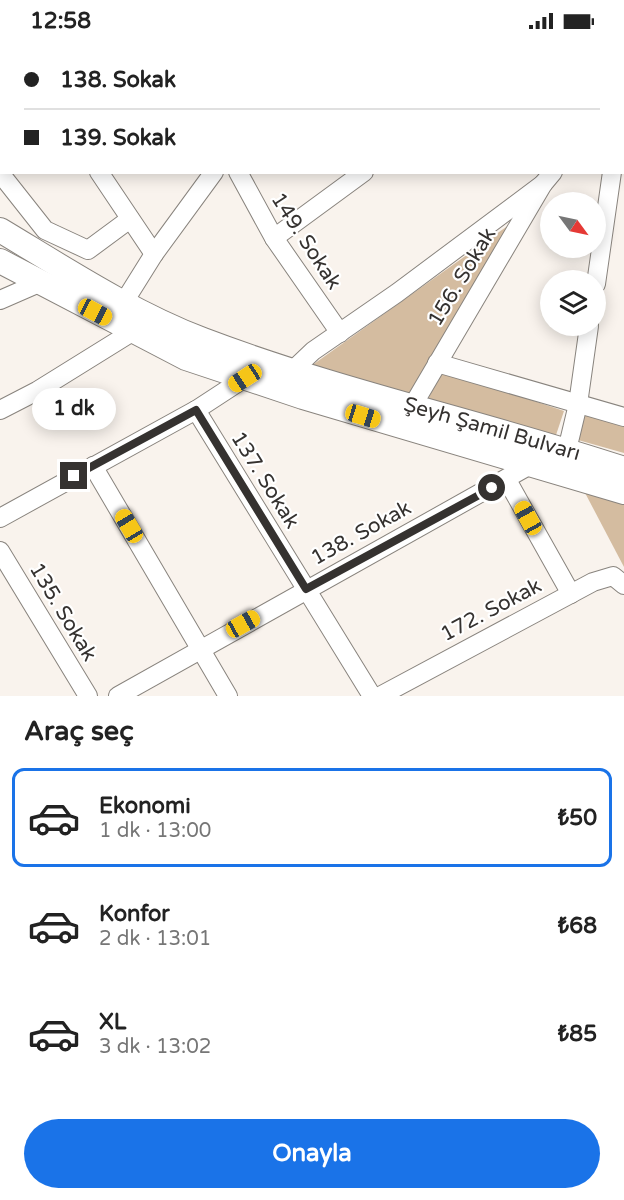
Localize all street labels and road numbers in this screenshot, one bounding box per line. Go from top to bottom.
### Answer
street label: 149. Sokak [265,188,347,294]
street label: 156. Sokak [423,223,501,331]
street label: Şeyh Şamil Bulvarı [401,392,583,466]
street label: 137. Sokak [225,427,305,533]
street label: 138. Sokak [307,495,415,571]
street label: 135. Sokak [24,558,102,666]
street label: 172. Sokak [436,573,546,647]

